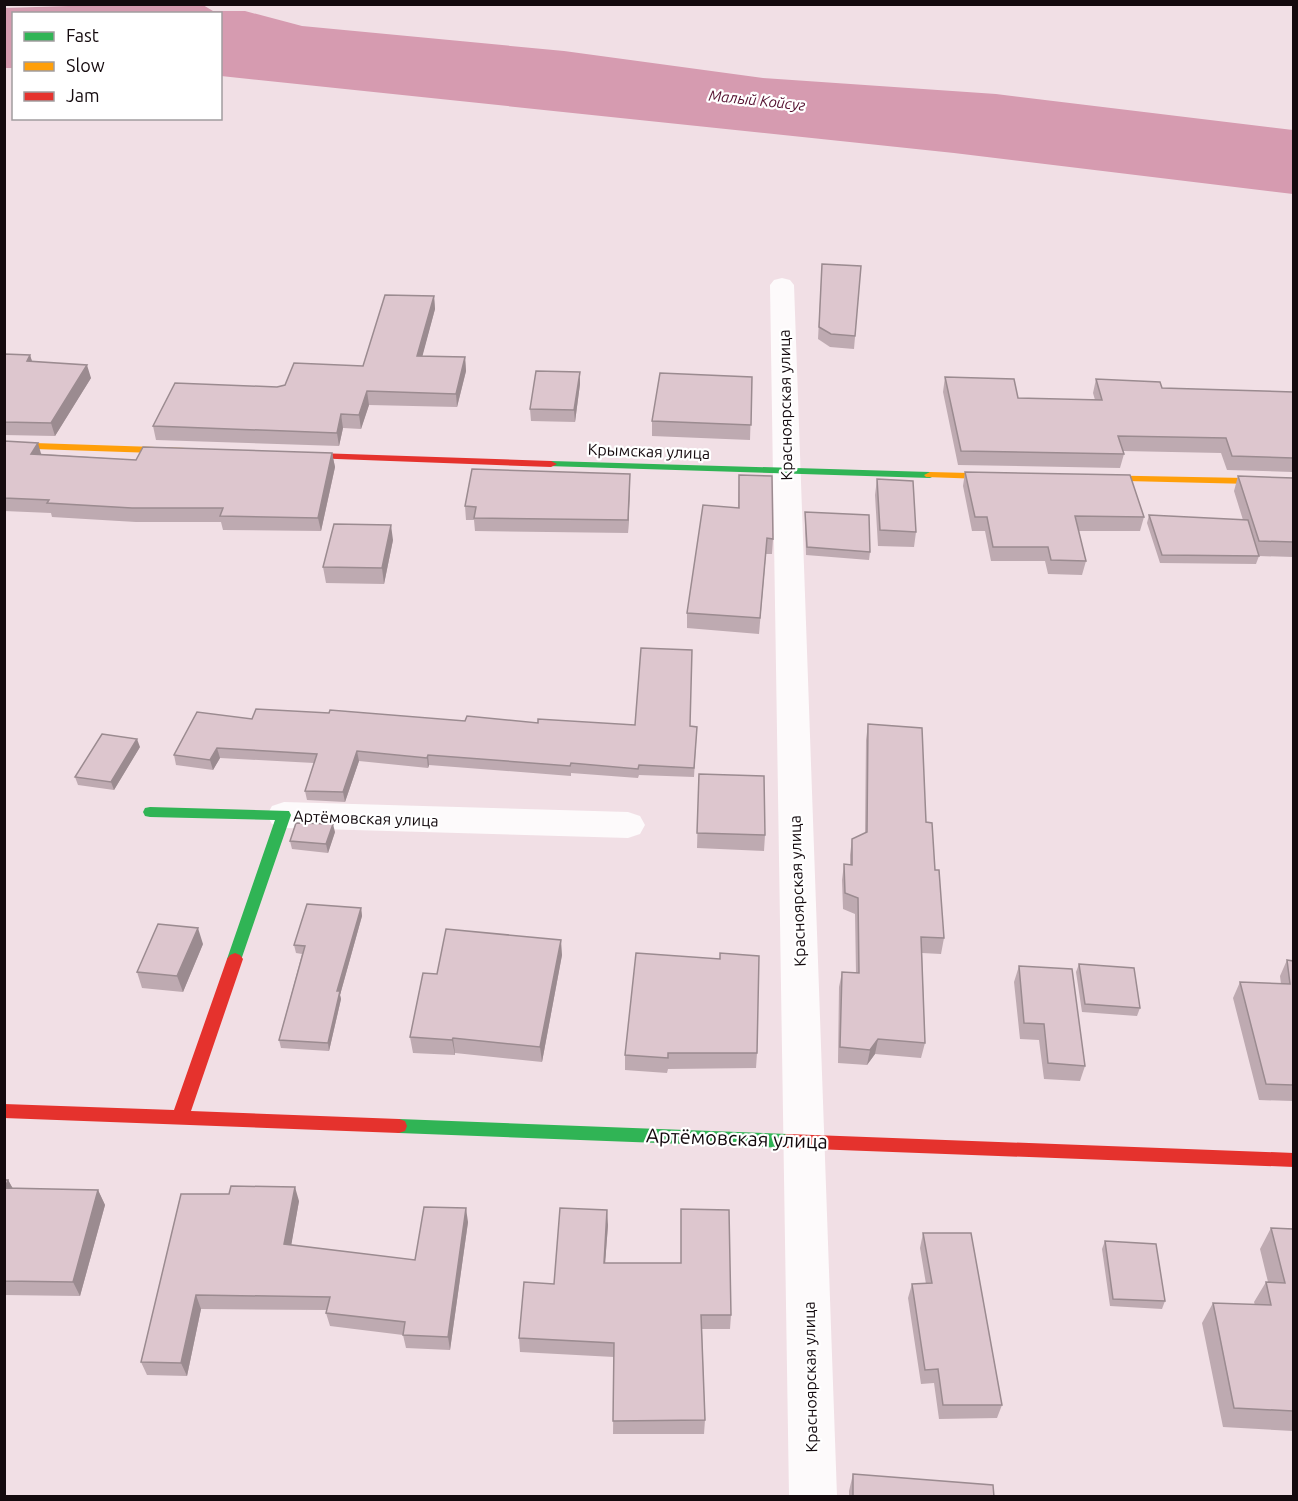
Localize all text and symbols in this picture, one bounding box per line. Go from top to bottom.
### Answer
legend [12,12,222,120]
text: Fast [66,25,99,45]
text: Slow [66,55,105,75]
text: Jam [66,85,100,105]
water label: Малый Койсуг [708,86,806,114]
street label: Красноярская улица [775,329,795,481]
street label: Крымская улица [587,440,711,462]
street label: Артёмовская улица [293,806,439,830]
street label: Красноярская улица [785,815,809,967]
street label: Артёмовская улица [646,1123,828,1153]
street label: Красноярская улица [800,1301,820,1453]

